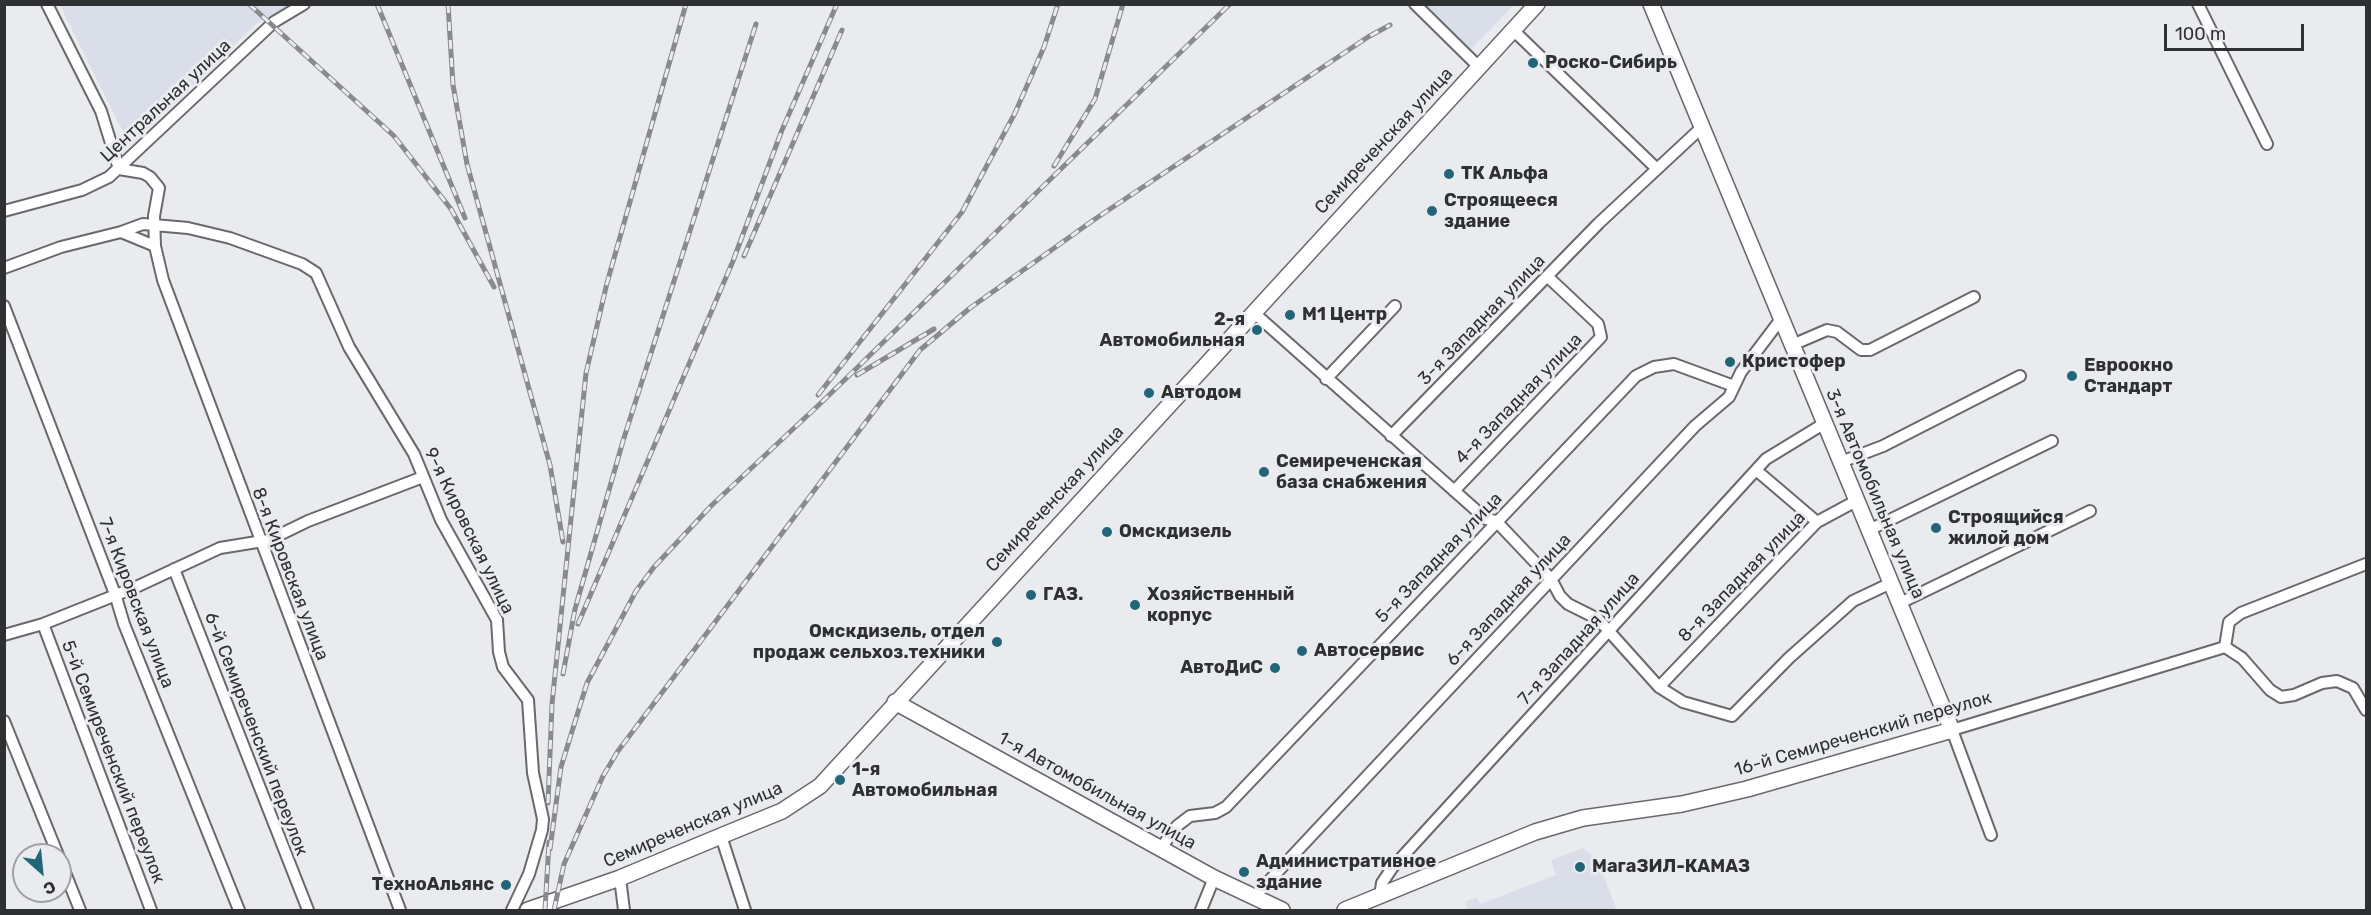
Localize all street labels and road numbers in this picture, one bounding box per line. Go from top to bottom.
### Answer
street label: Центральная улица [96,35,236,167]
street label: Семиреченская улица [1310,63,1458,219]
street label: 3-я Западная улица [1414,250,1550,390]
street label: 4-я Западная улица [1451,329,1587,469]
street label: 3-я Автомобильная улица [1821,386,1929,602]
street label: Семиреченская улица [981,421,1129,577]
street label: 9-я Кировская улица [419,444,519,618]
street label: 8-я Кировская улица [247,484,333,664]
street label: 5-я Западная улица [1371,488,1507,628]
street label: 8-я Западная улица [1674,507,1810,647]
street label: 7-я Кировская улица [94,515,178,691]
street label: 6-я Западная улица [1442,529,1576,671]
street label: 7-я Западная улица [1514,568,1644,710]
street label: 6-й Семиреченский переулок [200,609,312,859]
street label: 5-й Семиреченский переулок [57,637,169,887]
street label: 16-й Семиреченский переулок [1732,687,1994,781]
street label: 1-я Автомобильная улица [994,728,1200,854]
street label: Семиреченская улица [600,777,786,873]

